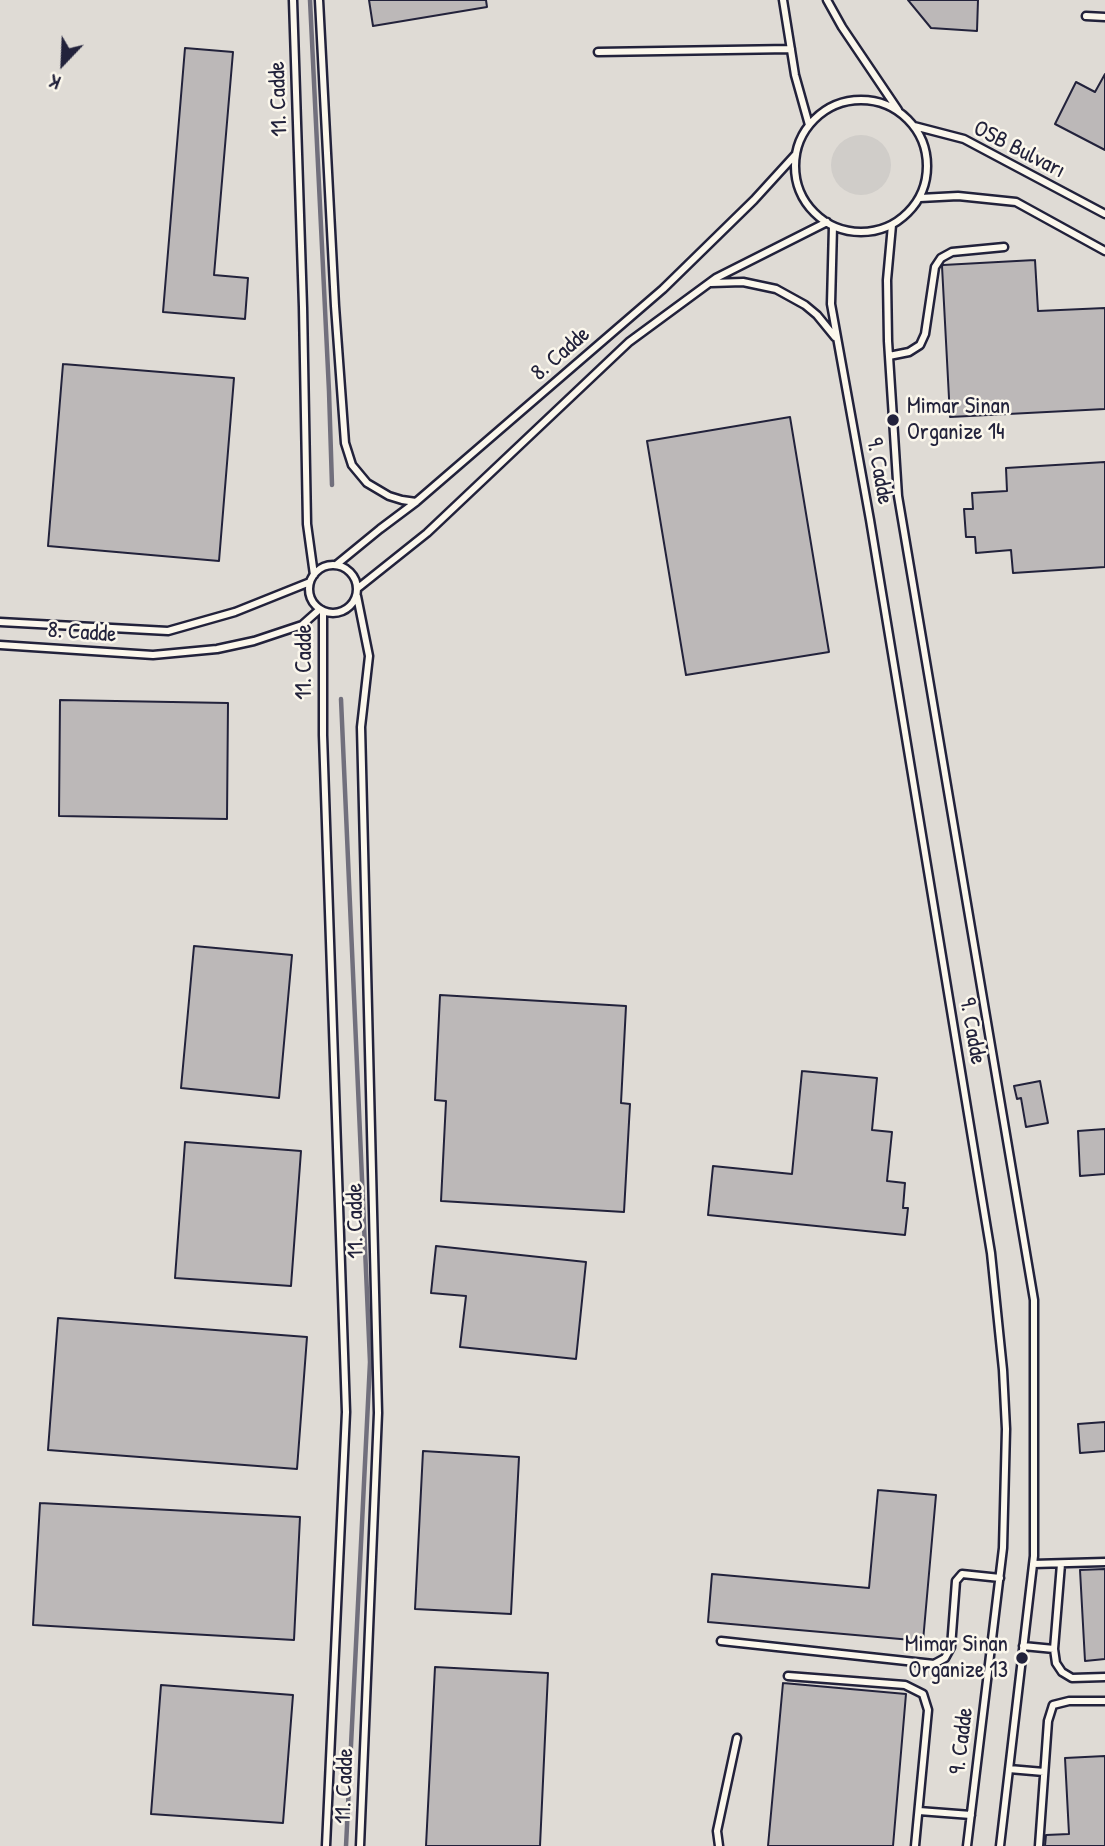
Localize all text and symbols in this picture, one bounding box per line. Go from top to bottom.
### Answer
north arrow [28,28,98,98]
street label: 11. Cadde [264,61,294,137]
text: K [45,68,64,96]
street label: OSB Bulvarı [968,115,1070,185]
street label: 8. Cadde [526,321,596,387]
place label: Mimar Sinan Organize 14 [907,393,1010,447]
marker: Mimar Sinan Organize 14 [885,412,901,428]
street label: 9. Cadde [860,435,898,507]
street label: 8. Cadde [47,617,117,649]
street label: 11. Cadde [291,624,319,700]
street label: 9. Cadde [953,995,991,1067]
street label: 11. Cadde [342,1183,370,1259]
place label: Mimar Sinan Organize 13 [905,1631,1008,1685]
marker: Mimar Sinan Organize 13 [1014,1650,1030,1666]
street label: 9. Cadde [944,1706,980,1776]
street label: 11. Cadde [330,1748,360,1824]

